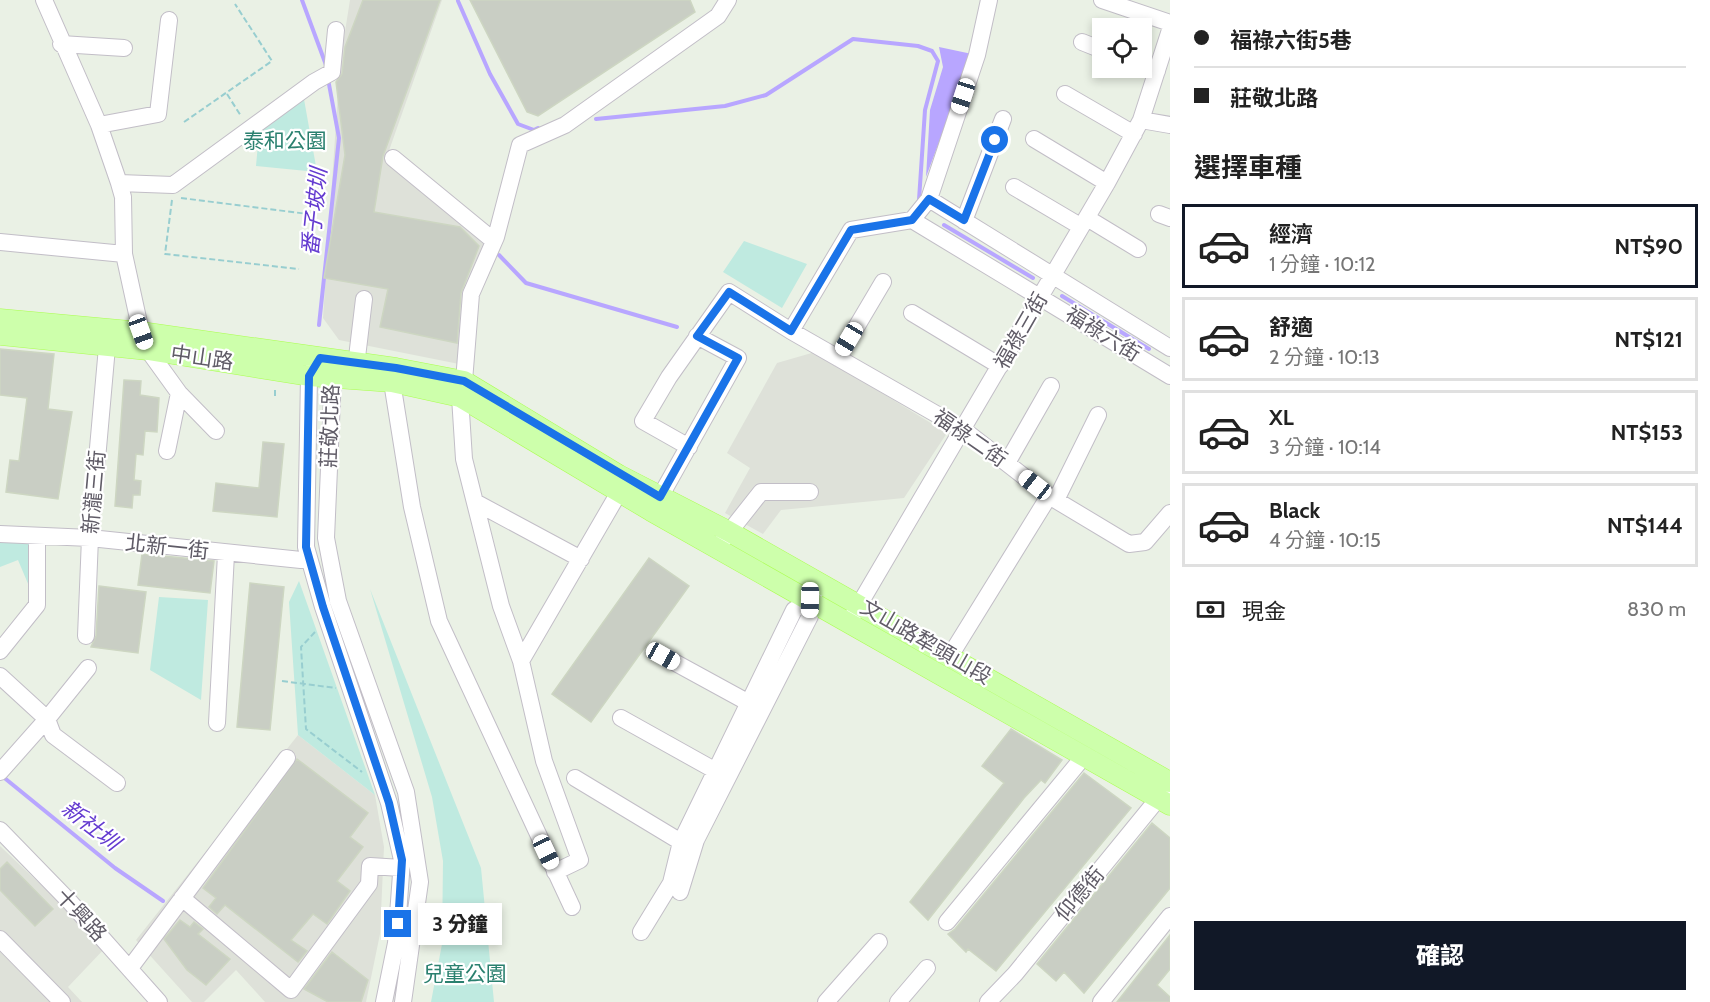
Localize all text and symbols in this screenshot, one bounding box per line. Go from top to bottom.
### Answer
map controls [1092,18,1152,78]
button: locate [1092,18,1152,78]
text: 福祿六街5巷 [1230,27,1352,54]
car [949,76,977,116]
text: 莊敬北路 [1230,85,1318,112]
route start [981,126,1008,153]
park label: 泰和公園 [243,128,327,153]
text: 選擇車種 [1194,151,1302,184]
water label: 番子坡圳 [296,164,333,257]
icon: car [1197,219,1251,273]
text: 經濟 [1269,221,1313,248]
text: NT$90 [1615,233,1683,260]
text: 1 分鐘 · 10:12 [1269,252,1375,276]
street label: 福祿三街 [989,288,1052,373]
street label: 福祿六街 [1061,301,1146,366]
car [126,312,156,352]
icon: car [1197,312,1251,366]
text: 舒適 [1269,314,1313,341]
car [832,319,866,359]
text: NT$121 [1615,326,1683,353]
street label: 中山路 [169,341,235,374]
text: 2 分鐘 · 10:13 [1269,345,1380,369]
street label: 莊敬北路 [316,384,343,468]
street label: 福祿二街 [929,403,1012,472]
text: XL [1269,404,1294,431]
icon: car [1197,405,1251,459]
text: NT$153 [1611,419,1683,446]
text: 3 分鐘 · 10:14 [1269,435,1381,459]
street label: 新瀧三街 [77,449,110,535]
car [1015,467,1055,503]
text: Black [1269,497,1320,524]
icon: car [1197,498,1251,552]
text: NT$144 [1607,512,1683,539]
text: 4 分鐘 · 10:15 [1269,528,1381,552]
street label: 北新一街 [124,530,210,563]
car [801,582,819,618]
icon: cash [1194,593,1227,626]
street label: 文山路犂頭山段 [856,594,996,689]
text: 830 m [1627,597,1686,621]
text: 現金 [1242,598,1286,625]
car [643,639,683,673]
water label: 新社圳 [56,794,127,858]
car [530,832,562,872]
street label: 仰德街 [1050,862,1109,926]
street label: 十興路 [51,883,112,946]
callout: 3 分鐘 [419,903,503,945]
route end [384,910,411,937]
text: 3 分鐘 [432,912,488,936]
button: 確認 [1194,921,1686,990]
park label: 兒童公園 [423,961,507,986]

